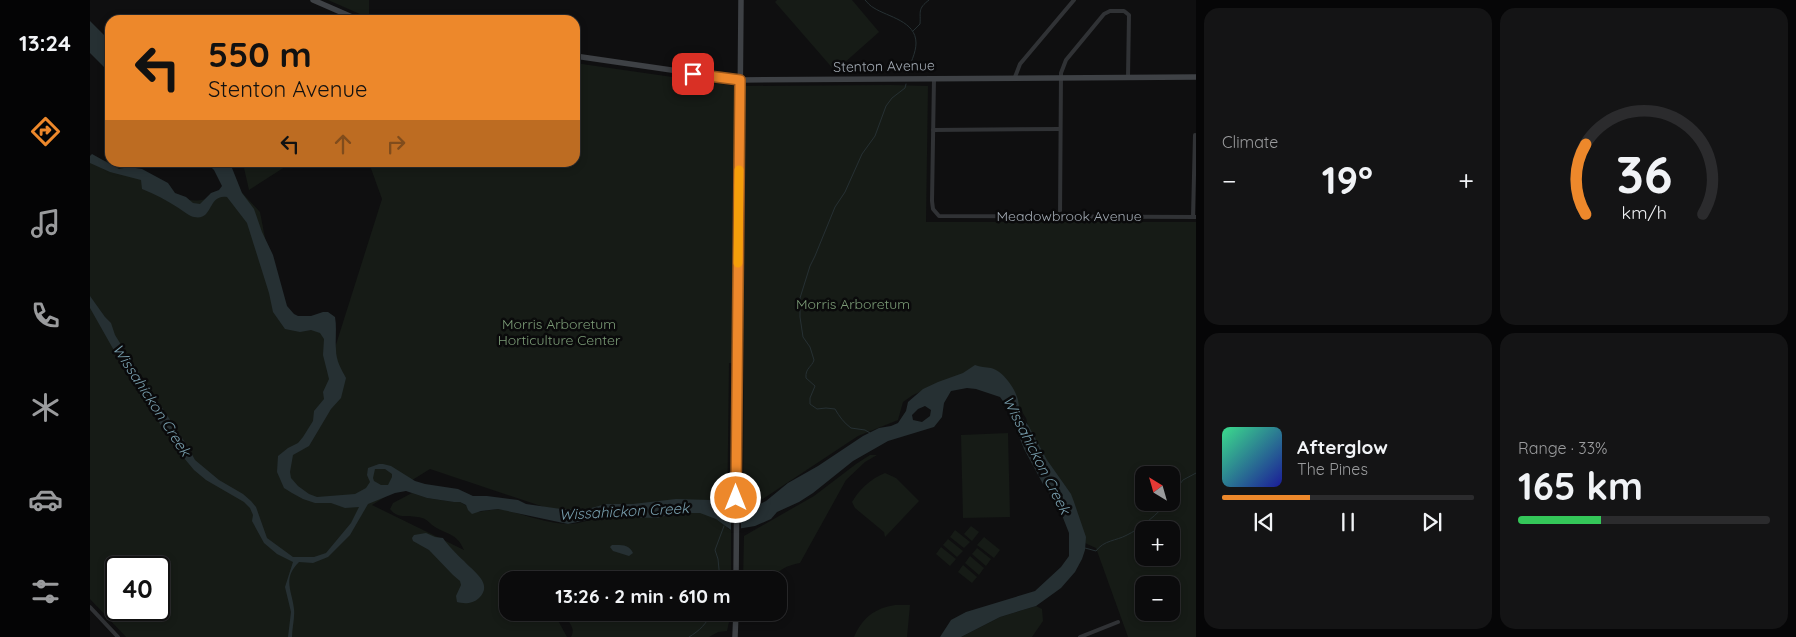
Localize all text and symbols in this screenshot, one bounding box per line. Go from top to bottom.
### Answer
text: 13:24 [19,29,71,57]
text: 550 m [208,32,312,76]
icon: left [125,35,190,100]
pin [672,53,714,95]
street label: Stenton Avenue [833,56,935,76]
icon: arrive [679,60,707,88]
text: Stenton Avenue [208,75,367,103]
icon: directions [28,114,63,149]
icon: left [276,130,304,158]
icon: ahead [329,130,357,158]
icon: right [382,130,410,158]
text: Climate [1222,132,1278,152]
text: 36 [1616,141,1672,206]
text: 19° [1322,156,1373,204]
text: − [1222,163,1237,198]
text: + [1458,163,1474,198]
text: km/h [1621,201,1667,223]
icon: music [28,206,63,241]
street label: Meadowbrook Avenue [996,207,1142,225]
park label: Morris Arboretum [796,295,910,313]
icon: phone [28,298,63,333]
park label: Morris Arboretum Horticulture Center [498,315,621,349]
water label: Wissahickon Creek [109,340,197,461]
icon: climate [28,390,63,425]
water label: Wissahickon Creek [999,393,1076,519]
text: Afterglow [1297,435,1388,459]
text: Range · 33% [1518,438,1607,458]
text: The Pines [1297,459,1368,479]
text: 165 km [1518,462,1643,510]
north arrow [1135,466,1180,511]
map controls [1135,466,1180,621]
position arrow [709,471,761,523]
icon: car [28,482,63,517]
water label: Wissahickon Creek [558,498,691,524]
icon: previous [1250,508,1278,536]
icon: pause [1334,508,1362,536]
icon: next [1418,508,1446,536]
button: + [1135,521,1180,566]
speed limit sign: 40 [105,556,170,621]
icon: filters [28,574,63,609]
button: − [1135,576,1180,621]
text: 13:26 · 2 min · 610 m [555,584,731,608]

